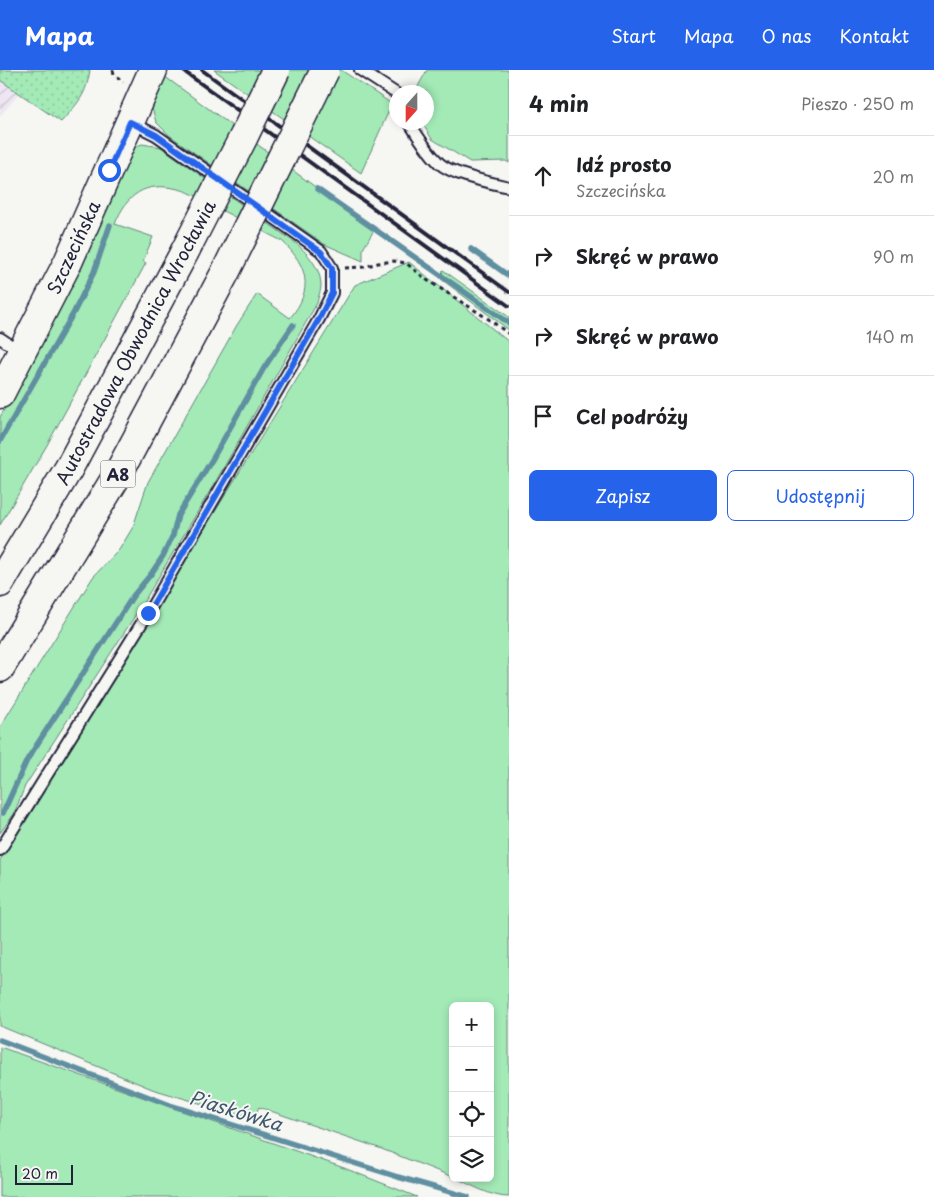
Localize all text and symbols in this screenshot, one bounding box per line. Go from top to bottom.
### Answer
text: Mapa [25,17,94,53]
text: Start [611,22,656,49]
text: Mapa [684,22,733,49]
text: O nas [761,22,811,49]
text: Kontakt [839,22,909,49]
north arrow [389,85,434,130]
text: 4 min [529,87,589,119]
text: Pieszo · 250 m [801,91,914,115]
text: Idź prosto [576,150,672,178]
route start [98,159,121,182]
icon: ahead [529,162,557,190]
text: 20 m [873,164,914,188]
text: Szczecińska [576,178,666,202]
street label: Autostradowa Obwodnica Wrocławia [48,194,222,489]
street label: Szczecińska [39,195,107,298]
icon: right [529,242,557,270]
text: Skręć w prawo [576,242,719,270]
text: 90 m [873,244,914,268]
icon: right [529,322,557,350]
text: Skręć w prawo [576,322,719,350]
text: 140 m [866,324,914,348]
icon: arrive [529,402,557,430]
text: Cel podróży [576,402,688,430]
road number: A8 [100,460,136,488]
button: Zapisz [529,470,717,521]
button: Udostępnij [727,470,914,521]
route end [137,602,160,625]
map controls [449,1002,494,1182]
button: + [449,1002,494,1047]
button: − [449,1047,494,1092]
water label: Piaskówka [186,1083,287,1138]
button: locate [449,1092,494,1137]
button: layers [449,1137,494,1182]
scale bar [15,1162,72,1185]
text: 20 m [22,1163,58,1184]

